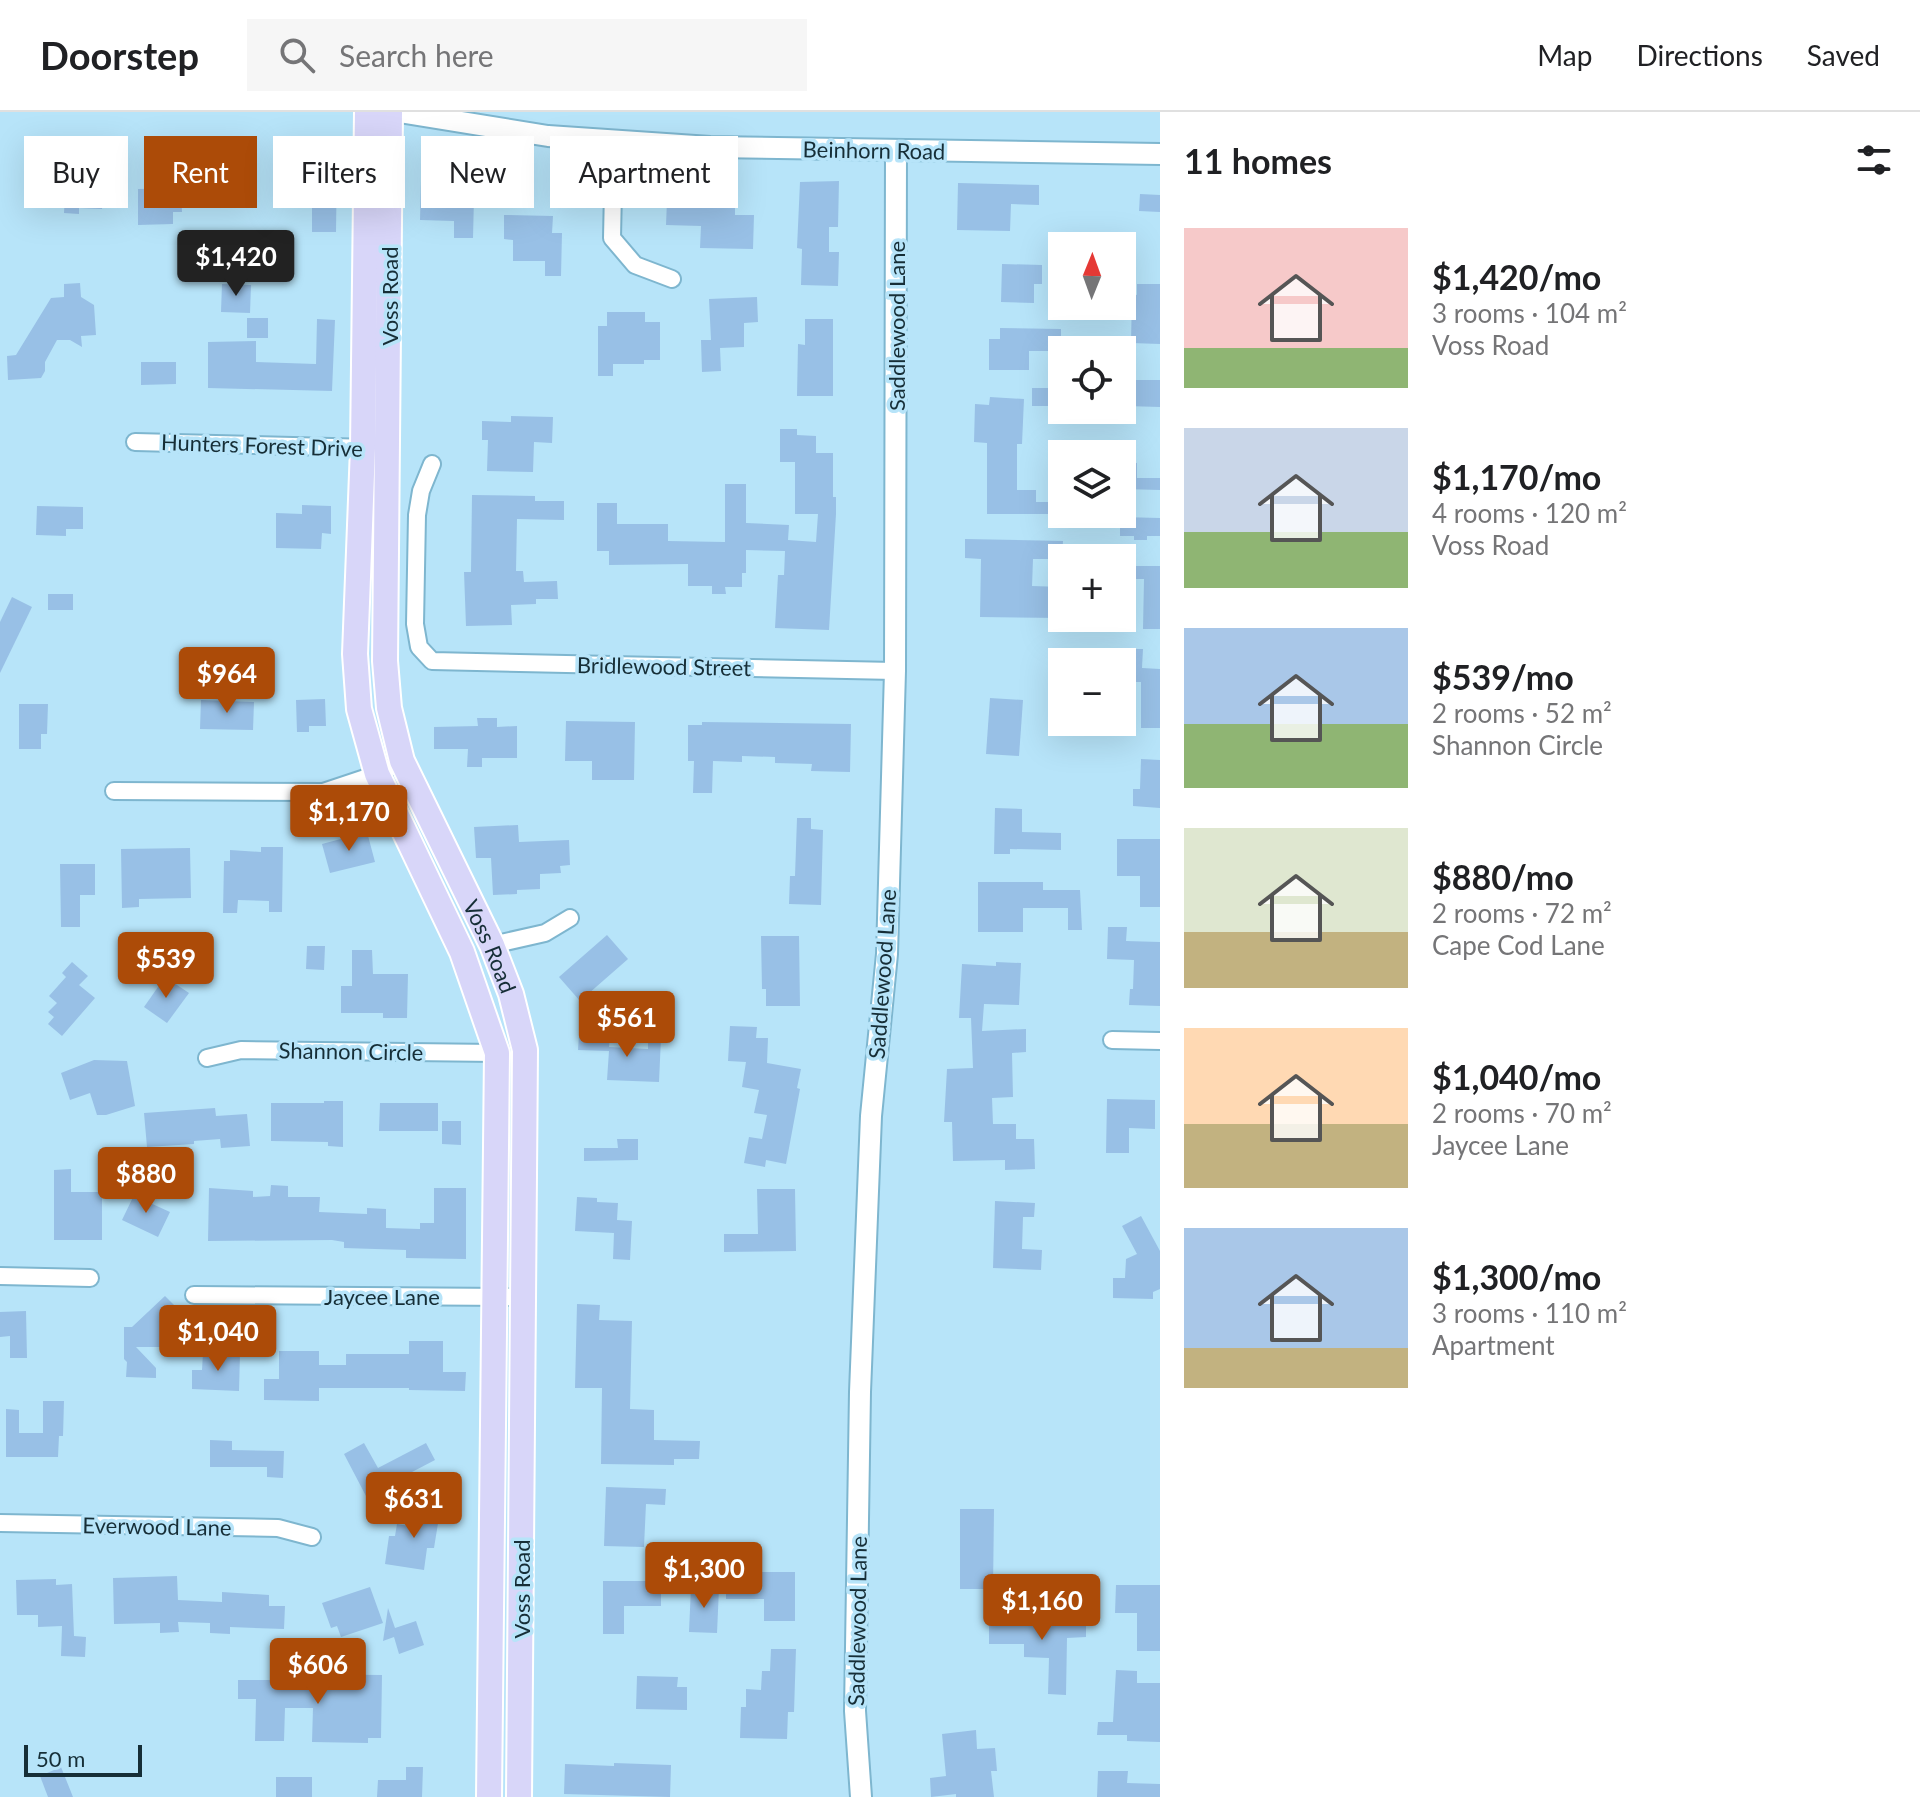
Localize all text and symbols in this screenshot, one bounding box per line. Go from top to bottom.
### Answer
search box [247,19,807,91]
text: Doorstep [40,32,199,78]
icon: search [275,33,319,77]
text: Search here [339,37,494,73]
text: Map [1537,38,1592,72]
text: Directions [1636,38,1763,72]
text: Saved [1807,38,1880,72]
street label: Beinhorn Road [802,135,946,165]
chip: Buy [24,136,128,208]
chip: Rent [144,136,257,208]
chip: Filters [273,136,405,208]
chip: New [421,136,534,208]
chip: Apartment [550,136,738,208]
icon: filters [1852,138,1896,182]
text: 11 homes [1184,140,1332,181]
pin: $1,420 [171,230,301,298]
north arrow [1048,232,1136,320]
map controls [1048,232,1136,736]
text: $1,420 [195,240,277,272]
street label: Saddlewood Lane [883,241,910,411]
street label: Voss Road [376,246,403,346]
text: $1,420/mo [1432,256,1601,297]
icon: home [1248,260,1344,356]
text: 3 rooms · 104 m² [1432,297,1627,329]
text: Voss Road [1432,329,1549,361]
button: locate [1048,336,1136,424]
street label: Hunters Forest Drive [161,428,363,462]
button: layers [1048,440,1136,528]
text: $1,170/mo [1432,456,1601,497]
icon: home [1248,460,1344,556]
text: 4 rooms · 120 m² [1432,497,1627,529]
text: Voss Road [1432,529,1549,561]
button: + [1048,544,1136,632]
pin: $964 [180,647,274,715]
button: − [1048,648,1136,736]
street label: Bridlewood Street [577,651,751,681]
text: $539/mo [1432,656,1574,697]
text: $964 [197,657,257,689]
icon: home [1248,660,1344,756]
text: 2 rooms · 52 m² [1432,697,1612,729]
text: Shannon Circle [1432,729,1603,761]
pin: $1,170 [284,785,414,853]
text: $1,170 [308,795,390,827]
text: $880/mo [1432,856,1574,897]
icon: home [1248,860,1344,956]
street label: Saddlewood Lane [863,888,901,1060]
street label: Voss Road [458,895,523,997]
text: 2 rooms · 72 m² [1432,897,1612,929]
text: Cape Cod Lane [1432,929,1605,961]
pin: $539 [119,932,213,1000]
text: $539 [136,942,196,974]
pin: $561 [580,991,674,1059]
text: $561 [597,1001,657,1033]
street label: Shannon Circle [278,1036,424,1066]
text: $1,040/mo [1432,1056,1601,1097]
icon: home [1248,1060,1344,1156]
text: 2 rooms · 70 m² [1432,1097,1612,1129]
text: Jaycee Lane [1432,1129,1569,1161]
pin: $880 [99,1147,193,1215]
text: $880 [116,1157,176,1189]
text: $1,300/mo [1432,1256,1601,1297]
icon: home [1248,1260,1344,1356]
street label: Jaycee Lane [324,1283,440,1310]
text: 3 rooms · 110 m² [1432,1297,1627,1329]
pin: $1,040 [153,1305,283,1373]
text: $1,040 [177,1315,259,1347]
text: Apartment [1432,1329,1555,1361]
pin: $631 [367,1472,461,1540]
text: $631 [384,1482,444,1514]
street label: Everwood Lane [82,1511,232,1541]
street label: Saddlewood Lane [842,1536,872,1706]
street label: Voss Road [508,1539,535,1639]
pin: $1,300 [639,1542,769,1610]
text: $1,300 [663,1552,745,1584]
pin: $1,160 [977,1574,1107,1642]
text: $1,160 [1001,1584,1083,1616]
pin: $606 [271,1638,365,1706]
text: $606 [288,1648,348,1680]
scale bar [24,1741,142,1777]
text: 50 m [36,1745,85,1772]

